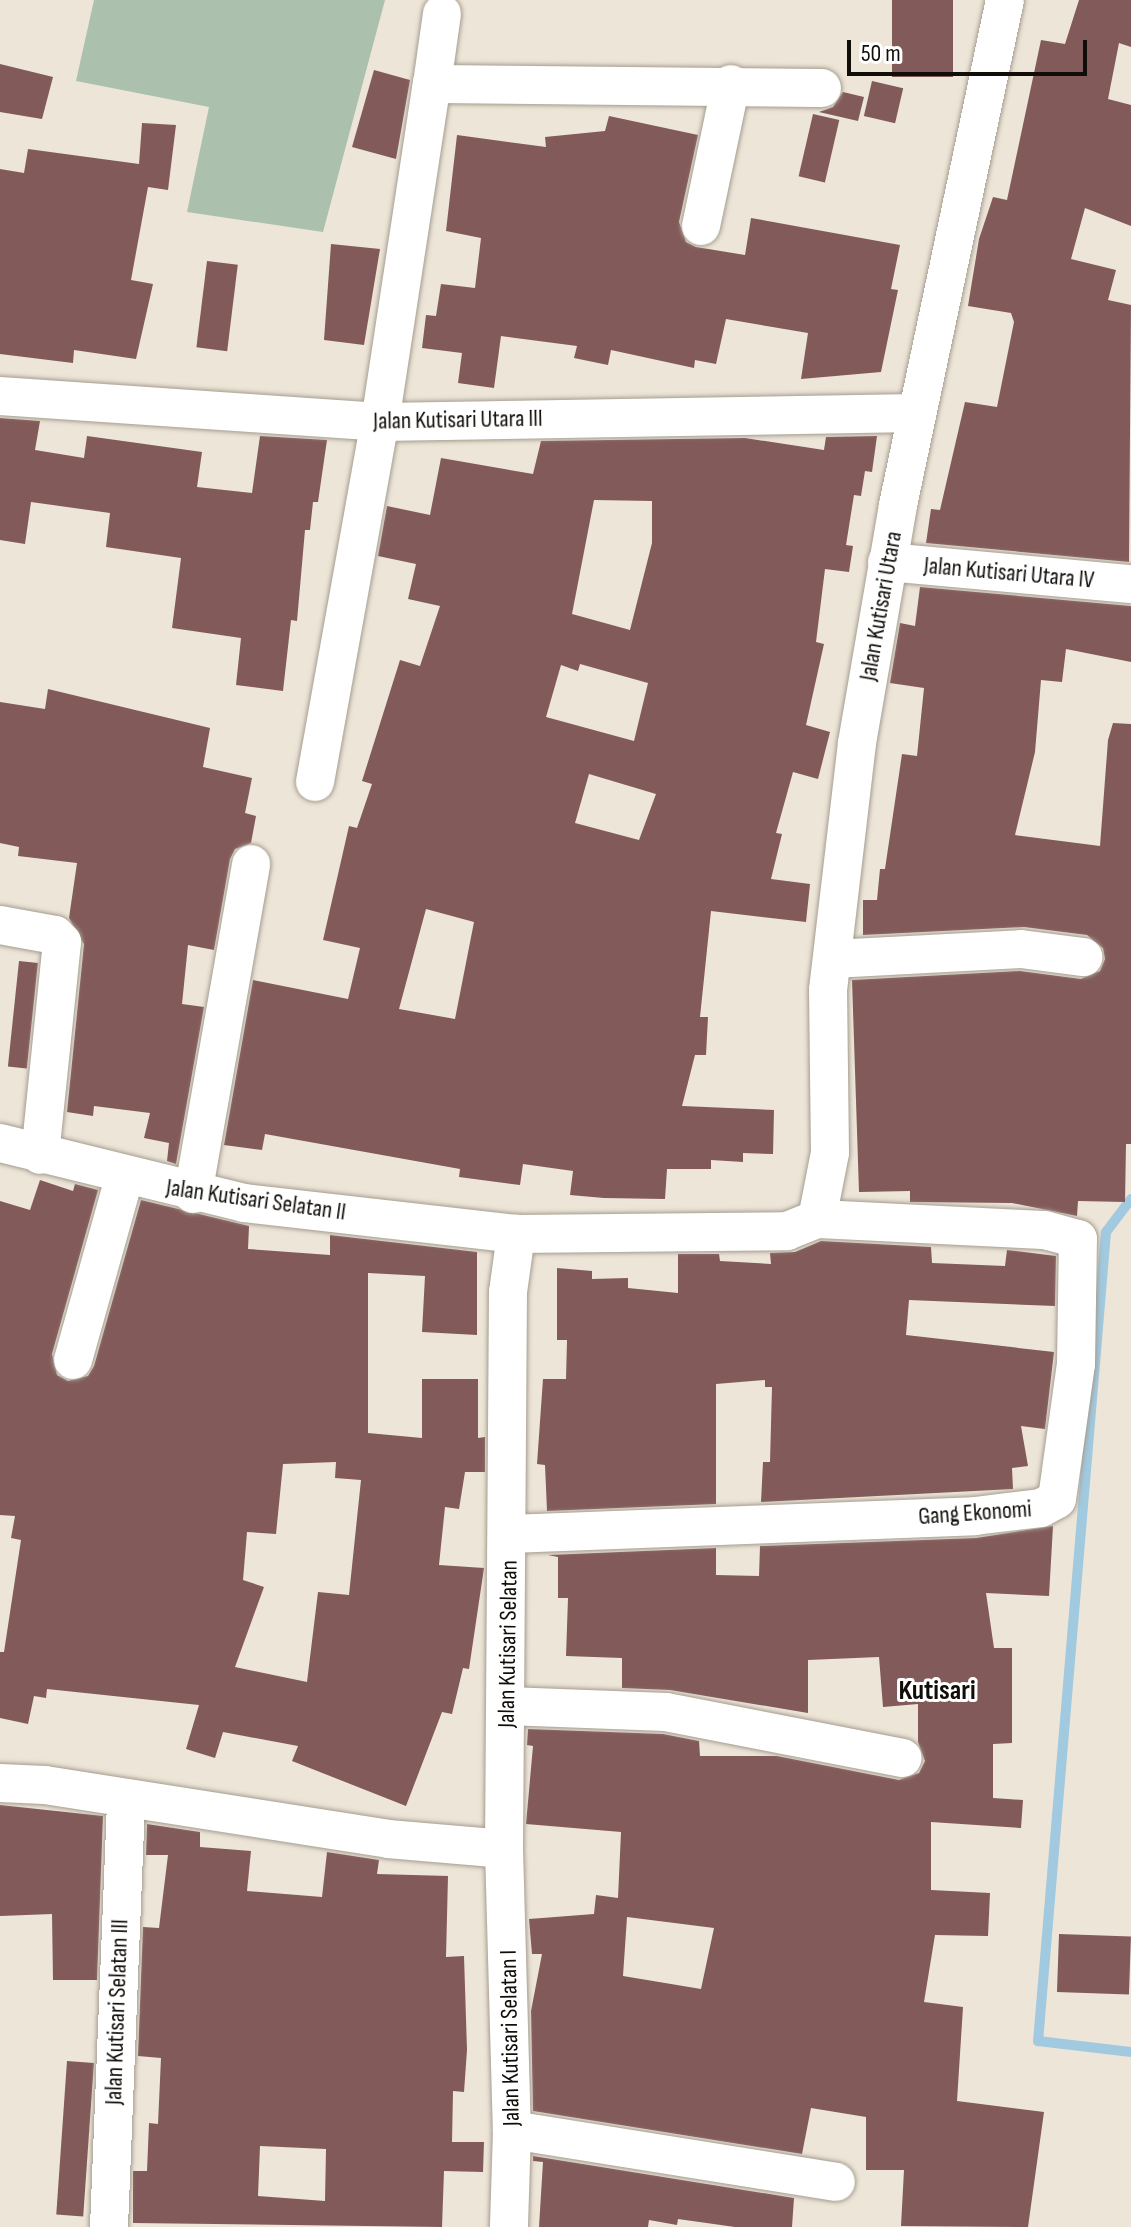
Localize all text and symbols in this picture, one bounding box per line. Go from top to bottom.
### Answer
scale bar [851,24,1091,74]
text: 50 m [861,39,901,68]
street label: Jalan Kutisari Utara III [373,404,543,436]
street label: Jalan Kutisari Utara [854,529,908,683]
street label: Jalan Kutisari Utara IV [923,551,1095,595]
street label: Jalan Kutisari Selatan II [164,1173,348,1227]
street label: Gang Ekonomi [917,1495,1033,1531]
street label: Jalan Kutisari Selatan [492,1560,524,1728]
district label: Kutisari [898,1674,976,1708]
street label: Jalan Kutisari Selatan III [99,1919,135,2105]
street label: Jalan Kutisari Selatan I [494,1950,526,2126]

